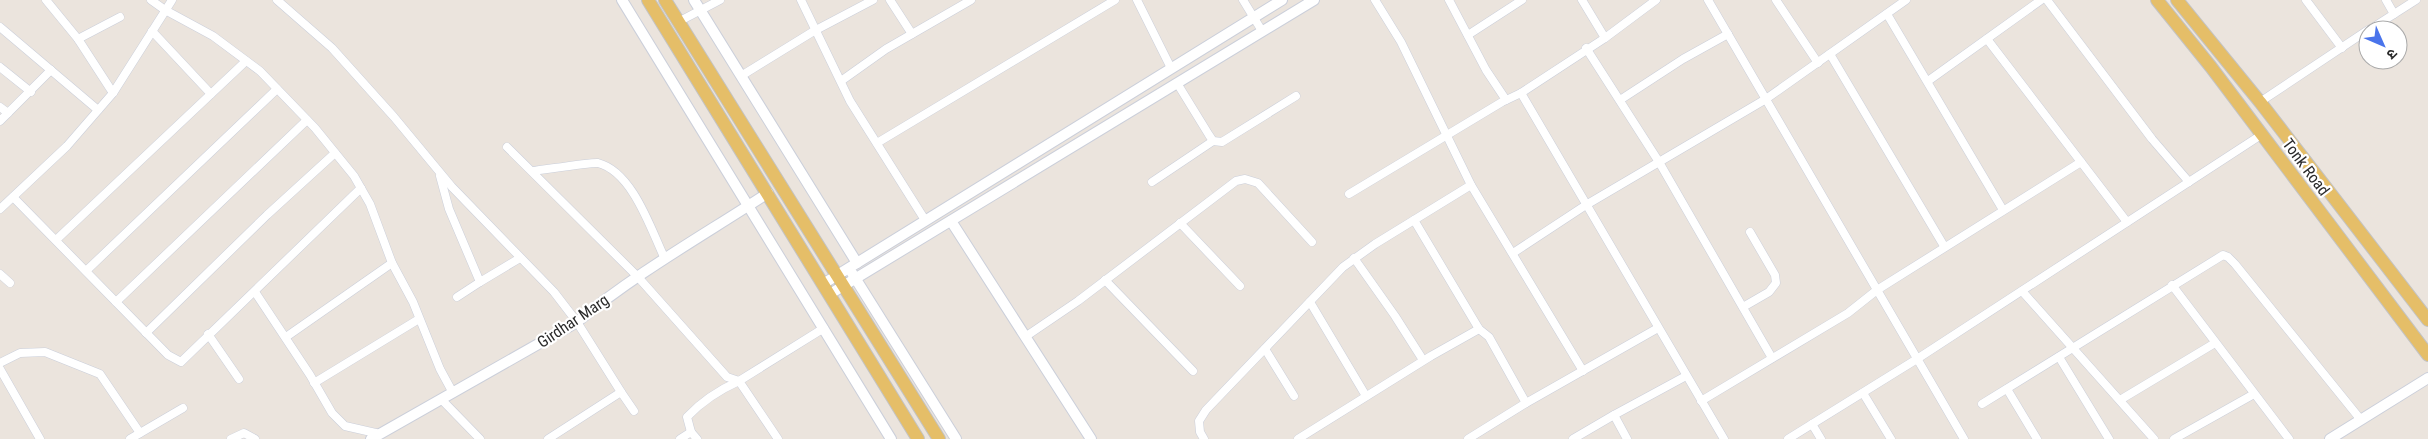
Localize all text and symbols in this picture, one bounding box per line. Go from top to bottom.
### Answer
north arrow [2358,20,2408,70]
text: उ [2383,46,2401,63]
street label: Tonk Road [2278,135,2334,199]
street label: Girdhar Marg [534,290,612,352]

